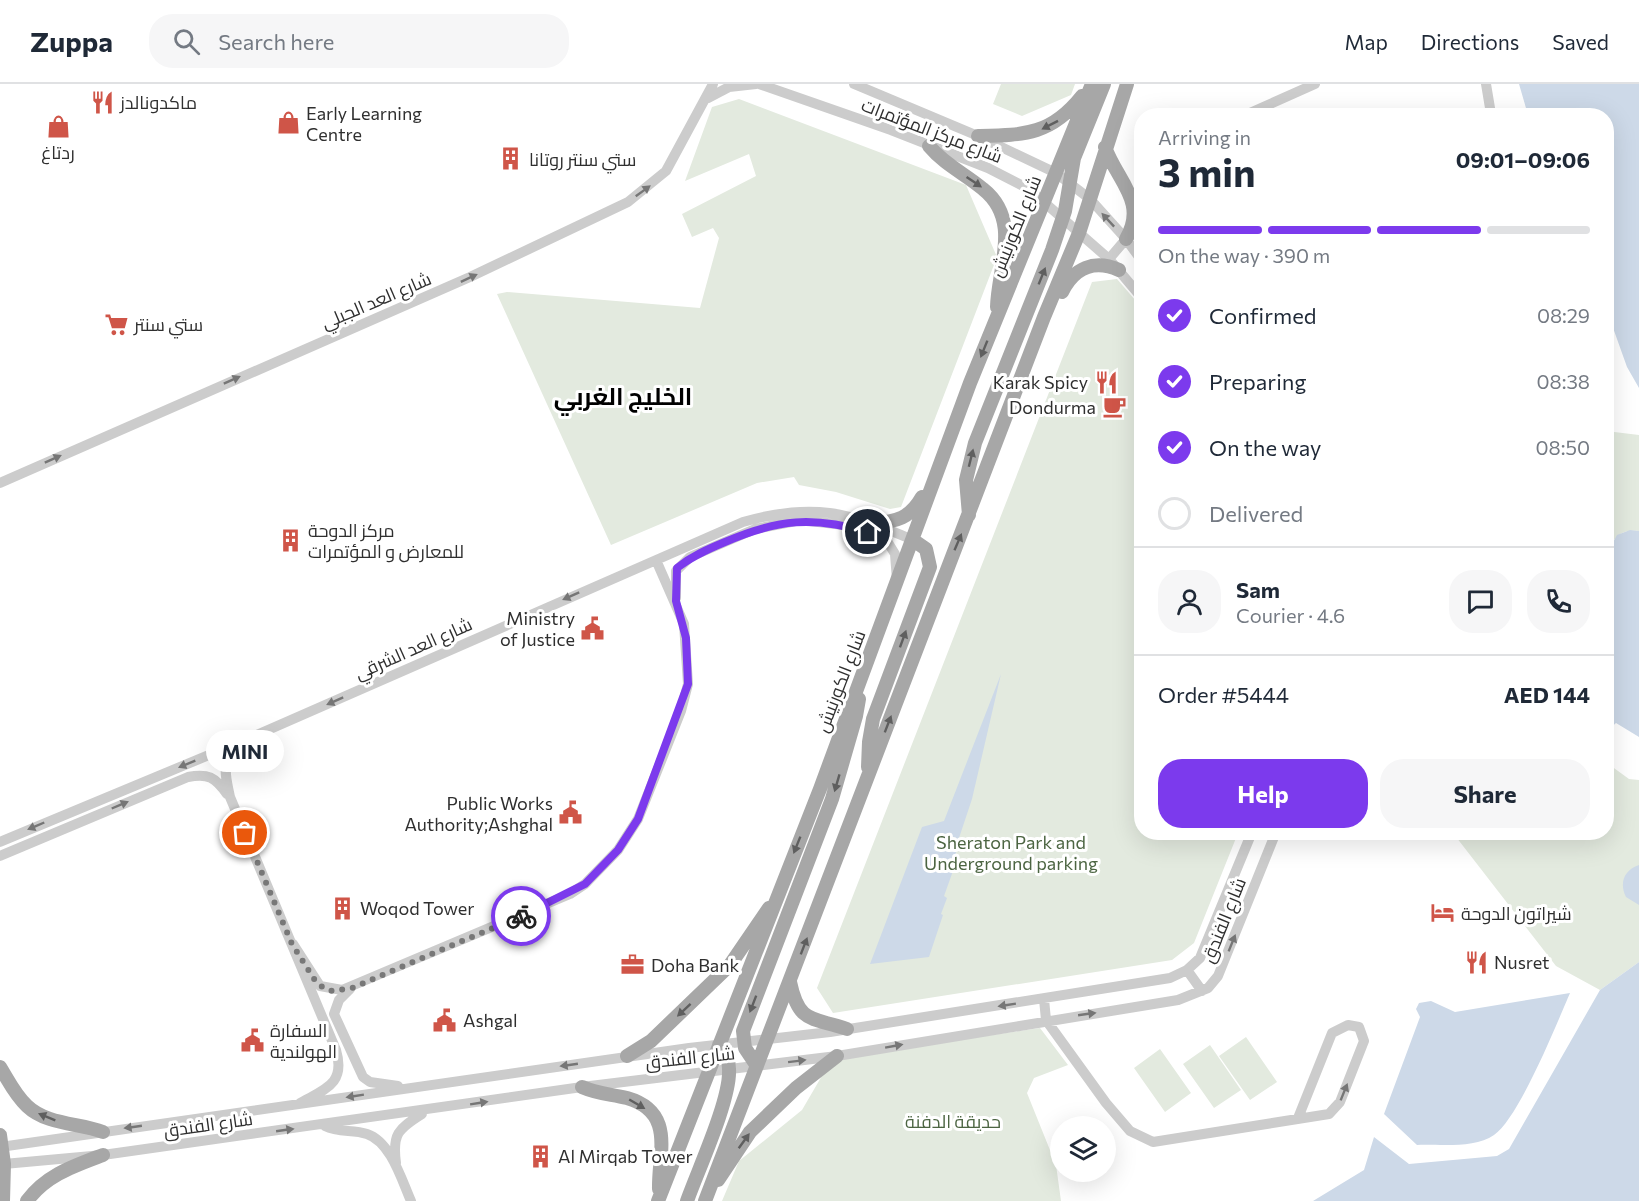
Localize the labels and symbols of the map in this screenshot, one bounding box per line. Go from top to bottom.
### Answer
restaurant icon: ماكدونالدز [89,89,115,115]
place label: ماكدونالدز [119,91,197,114]
street label: شارع مركز المؤتمرات [858,93,1006,169]
place label: Early Learning Centre [306,102,422,145]
shop icon: Early Learning Centre [275,110,301,136]
shop icon: ردتاغ [45,113,71,139]
one-way arrow [1041,121,1058,130]
place label: ردتاغ [41,141,75,165]
building icon: ستي سنتر روتانا [498,146,524,172]
place label: ستي سنتر روتانا [529,148,636,174]
street label: شارع الكورنيش [985,172,1047,281]
one-way arrow [965,176,981,188]
one-way arrow [636,186,651,198]
one-way arrow [1101,213,1115,227]
street label: شارع العد الجبلي [318,267,436,337]
one-way arrow [1038,267,1047,285]
one-way arrow [460,273,478,283]
supermarket icon: ستي سنتر [103,311,129,337]
place label: ستي سنتر [133,313,203,339]
one-way arrow [979,340,988,358]
restaurant icon: Karak Spicy [1093,369,1119,395]
place label: Karak Spicy [993,371,1088,393]
one-way arrow [223,375,241,385]
district label: الخليج الغربي [554,381,692,416]
cafe icon: Dondurma [1101,394,1127,420]
place label: Dondurma [1009,396,1096,418]
one-way arrow [966,448,976,467]
one-way arrow [45,454,63,464]
pin [842,506,893,557]
place label: مركز الدوحة للمعارض و المؤتمرات [308,519,464,563]
building icon: مركز الدوحة للمعارض و المؤتمرات [277,527,303,553]
one-way arrow [953,533,963,551]
one-way arrow [563,592,580,601]
place label: Ministry of Justice [500,607,575,650]
street label: شارع العد الشرقي [351,612,477,687]
public building icon: Ministry of Justice [580,615,606,641]
street label: شارع الكورنيش [810,627,871,736]
one-way arrow [899,630,909,648]
one-way arrow [327,696,344,705]
one-way arrow [883,715,893,733]
callout: MINI [206,731,284,773]
one-way arrow [178,759,196,769]
one-way arrow [832,774,841,792]
place label: Public Works Authority;Ashghal [405,792,553,835]
one-way arrow [112,800,130,810]
public building icon: Public Works Authority;Ashghal [558,800,584,826]
pin [219,807,270,858]
one-way arrow [28,822,45,831]
park label: Sheraton Park and Underground parking [924,831,1098,874]
one-way arrow [792,837,802,855]
street label: شارع الفندق [1196,874,1252,967]
courier [491,886,551,946]
building icon: Woqod Tower [329,895,355,921]
place label: Woqod Tower [360,897,474,919]
hotel icon: شيراتون الدوحة [1430,900,1456,926]
place label: شيراتون الدوحة [1461,902,1572,925]
one-way arrow [1228,934,1238,952]
one-way arrow [800,937,809,955]
restaurant icon: Nusret [1463,949,1489,975]
place label: Nusret [1494,951,1549,973]
office icon: Doha Bank [620,952,646,978]
place label: Doha Bank [651,954,740,976]
one-way arrow [748,995,758,1013]
one-way arrow [997,1000,1016,1009]
one-way arrow [676,1003,691,1017]
public building icon: Ashgal [432,1007,458,1033]
place label: Ashgal [463,1009,518,1031]
one-way arrow [1077,1010,1096,1019]
place label: السفارة الهولندية [270,1019,337,1063]
public building icon: السفارة الهولندية [239,1027,265,1053]
street label: شارع الفندق [644,1041,736,1075]
one-way arrow [885,1042,904,1051]
one-way arrow [787,1056,806,1066]
one-way arrow [559,1060,578,1069]
one-way arrow [1339,1083,1349,1101]
one-way arrow [346,1092,365,1101]
one-way arrow [469,1098,488,1107]
one-way arrow [629,1099,646,1109]
street label: شارع الفندق [162,1107,254,1143]
park label: حديقة الدفنة [905,1110,1001,1132]
one-way arrow [37,1112,55,1122]
one-way arrow [124,1123,143,1132]
one-way arrow [276,1125,295,1134]
one-way arrow [738,1133,750,1149]
building icon: Al Mirqab Tower [527,1143,553,1169]
place label: Al Mirqab Tower [558,1145,693,1167]

